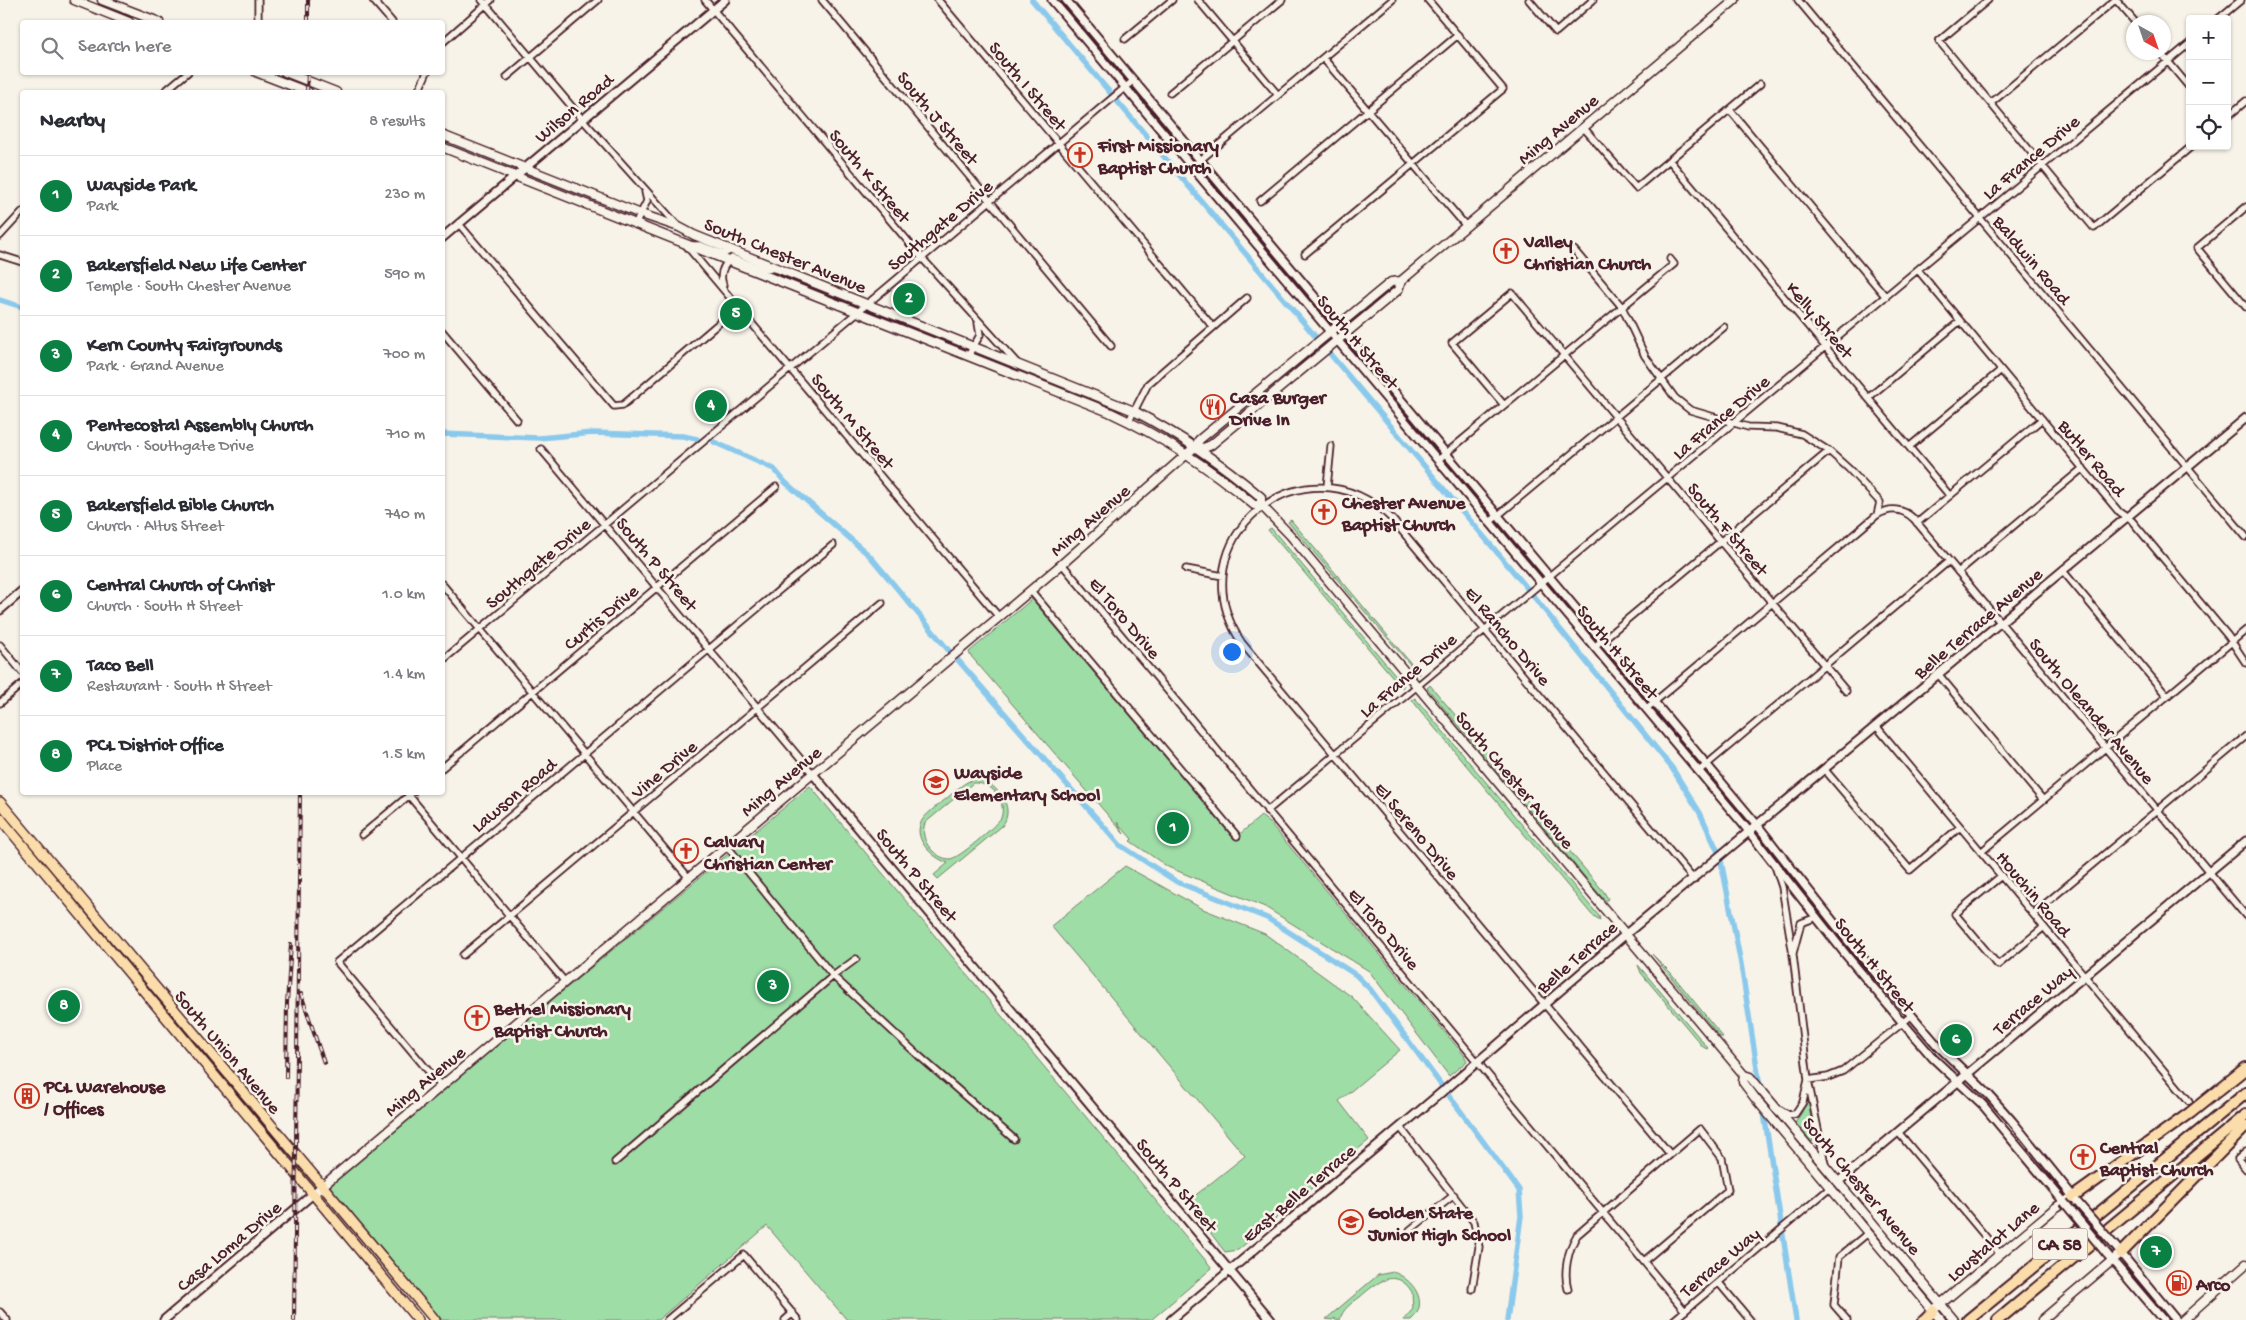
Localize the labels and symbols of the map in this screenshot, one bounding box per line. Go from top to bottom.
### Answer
north arrow [2126,15,2171,60]
street label: South I Street [982,38,1072,138]
street label: South J Street [890,68,984,173]
street label: Wilson Road [531,69,621,149]
street label: Ming Avenue [1514,90,1605,171]
street label: La France Drive [1979,111,2086,206]
street label: South K Street [822,126,916,231]
place label: First Missionary Baptist Church [1097,136,1219,181]
church icon: First Missionary Baptist Church [1067,142,1093,168]
street label: Southgate Drive [884,176,999,277]
street label: Baldwin Road [1986,211,2076,312]
street label: South Chester Avenue [700,214,870,300]
place label: Valley Christian Church [1523,232,1652,277]
church icon: Valley Christian Church [1493,238,1519,264]
street label: Kelly Street [1780,278,1859,366]
pin: 2 [893,280,925,318]
street label: South H Street [1310,291,1404,397]
pin: 5 [720,295,752,333]
street label: South M Street [804,370,900,477]
street label: La France Drive [1669,371,1776,466]
pin: 4 [695,387,727,425]
place label: Casa Burger Drive In [1228,388,1328,433]
restaurant icon: Casa Burger Drive In [1200,394,1226,420]
street label: Butler Road [2051,415,2130,504]
street label: South F Street [1681,479,1774,583]
street label: Ming Avenue [1046,480,1136,563]
place label: Chester Avenue Baptist Church [1341,493,1466,538]
church icon: Chester Avenue Baptist Church [1311,499,1337,525]
street label: Southgate Drive [482,514,597,615]
street label: South P Street [609,514,703,619]
street label: Belle Terrace Avenue [1909,564,2049,686]
street label: El Toro Drive [1082,573,1164,665]
street label: Curtis Drive [560,581,645,657]
street label: El Rancho Drive [1458,583,1555,692]
street label: South H Street [1570,601,1664,707]
street label: La France Drive [1356,629,1463,724]
street label: South Oleander Avenue [2022,634,2159,790]
your location [1219,639,1245,665]
street label: South Chester Avenue [1449,707,1578,855]
street label: Vine Drive [627,736,703,806]
street label: Ming Avenue [737,742,828,823]
street label: Lawson Road [468,753,564,839]
place label: Wayside Elementary School [953,763,1100,808]
school or university icon: Wayside Elementary School [923,769,949,795]
street label: El Sereno Drive [1368,779,1463,886]
pin: 1 [1157,809,1189,847]
street label: South P Street [869,825,963,930]
place label: Calvary Christian Center [703,832,834,877]
church icon: Calvary Christian Center [673,838,699,864]
street label: Houchin Road [1990,847,2076,944]
street label: El Toro Drive [1341,884,1423,976]
street label: South H Street [1828,914,1920,1020]
street label: Belle Terrace [1532,917,1624,1001]
street label: Terrace Way [1989,961,2080,1043]
pin: 3 [757,967,789,1005]
pin: 8 [48,987,80,1025]
street label: South Union Avenue [168,987,285,1120]
place label: Bethel Missionary Baptist Church [493,999,632,1044]
church icon: Bethel Missionary Baptist Church [464,1005,490,1031]
pin: 6 [1940,1021,1972,1059]
street label: Ming Avenue [381,1042,472,1123]
place label: PCL Warehouse / Offices [43,1077,166,1122]
building icon: PCL Warehouse / Offices [14,1083,40,1109]
street label: South Chester Avenue [1796,1113,1925,1261]
street label: South P Street [1129,1135,1223,1240]
place label: Central Baptist Church [2099,1138,2214,1183]
street label: East Belle Terrace [1239,1140,1362,1249]
church icon: Central Baptist Church [2070,1144,2096,1170]
street label: Casa Loma Drive [173,1197,287,1298]
street label: Loustalot Lane [1943,1197,2045,1288]
place label: Golden State Junior High School [1367,1203,1511,1248]
school or university icon: Golden State Junior High School [1338,1209,1364,1235]
street label: Terrace Way [1676,1223,1767,1305]
road number: CA 58 [2032,1228,2088,1260]
pin: 7 [2140,1233,2172,1271]
fuel station icon: Arco [2166,1270,2192,1296]
place label: Arco [2195,1275,2230,1298]

